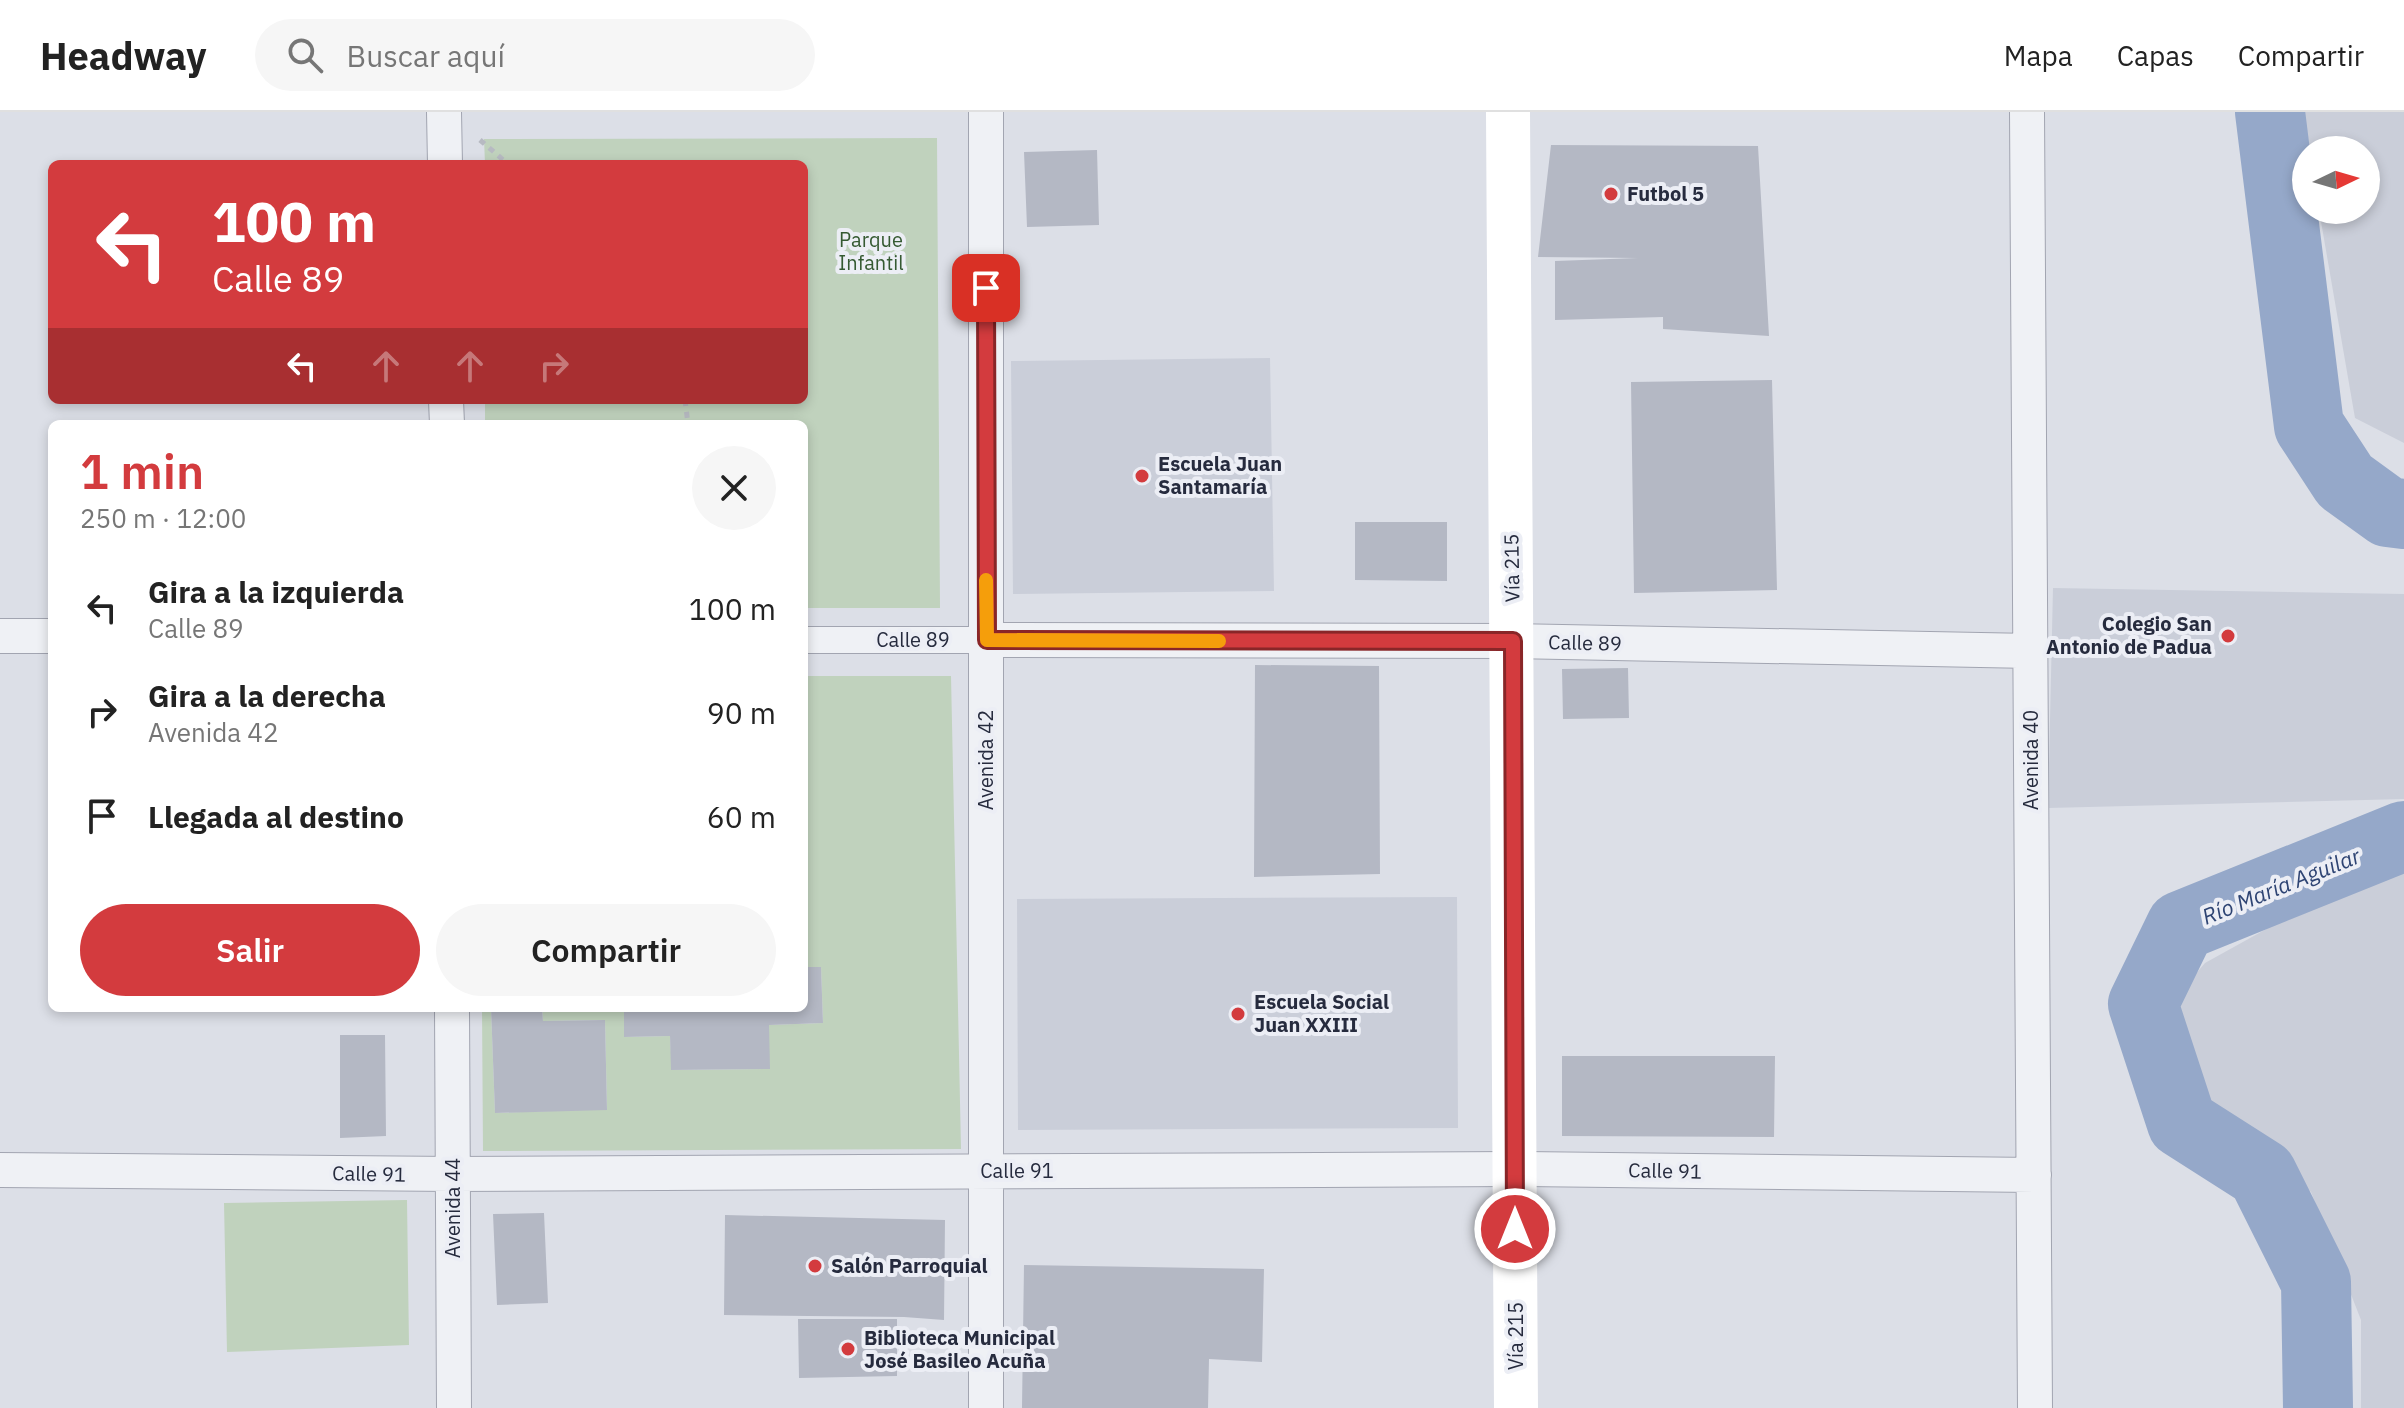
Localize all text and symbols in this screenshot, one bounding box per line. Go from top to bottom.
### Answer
search box [255,19,815,91]
text: Headway [40,31,207,80]
icon: search [283,33,327,77]
text: Buscar aquí [347,36,505,75]
text: Mapa [2004,37,2073,74]
text: Capas [2117,37,2194,74]
text: Compartir [2238,37,2364,74]
north arrow [2292,136,2380,224]
map controls [2292,136,2380,224]
place label: Futbol 5 [1627,180,1704,207]
text: 100 m [212,185,376,257]
marker: Futbol 5 [1602,185,1620,203]
icon: left [80,192,184,296]
park label: Parque Infantil [838,226,904,276]
pin [952,254,1020,322]
text: Calle 89 [212,255,344,302]
icon: arrive [964,266,1008,310]
icon: left [280,344,324,388]
icon: ahead [364,344,408,388]
icon: ahead [448,344,492,388]
icon: right [532,344,576,388]
text: 1 min [80,440,204,502]
button: close [692,446,776,530]
place label: Escuela Juan Santamaría [1158,450,1282,500]
marker: Escuela Juan Santamaría [1133,467,1151,485]
text: 250 m · 12:00 [80,501,246,535]
street label: Vía 215 [1497,533,1526,603]
text: Gira a la izquierda [148,572,404,611]
icon: left [80,586,124,630]
text: 100 m [689,589,776,628]
place label: Colegio San Antonio de Padua [2046,610,2212,660]
text: Calle 89 [148,611,244,645]
street label: Calle 89 [876,626,950,653]
marker: Colegio San Antonio de Padua [2219,627,2237,645]
street label: Calle 89 [1548,628,1622,657]
text: Gira a la derecha [148,676,386,715]
icon: right [80,690,124,734]
text: 90 m [707,693,776,732]
street label: Avenida 42 [972,710,999,810]
street label: Avenida 40 [2017,710,2044,810]
text: Avenida 42 [148,715,279,749]
icon: arrive [80,794,124,838]
text: Llegada al destino [148,797,404,836]
text: 60 m [707,797,776,836]
water label: Río María Aguilar [2197,840,2365,930]
button: Salir [80,904,420,996]
button: Compartir [436,904,776,996]
place label: Escuela Social Juan XXIII [1254,988,1389,1038]
marker: Escuela Social Juan XXIII [1229,1005,1247,1023]
street label: Calle 91 [1628,1156,1702,1185]
street label: Calle 91 [980,1157,1054,1184]
street label: Avenida 44 [439,1158,466,1258]
street label: Calle 91 [332,1159,406,1188]
position arrow [1473,1187,1557,1271]
place label: Salón Parroquial [831,1252,988,1279]
marker: Salón Parroquial [806,1257,824,1275]
street label: Vía 215 [1502,1302,1529,1370]
place label: Biblioteca Municipal José Basileo Acuña [864,1324,1055,1374]
marker: Biblioteca Municipal José Basileo Acuña [839,1340,857,1358]

